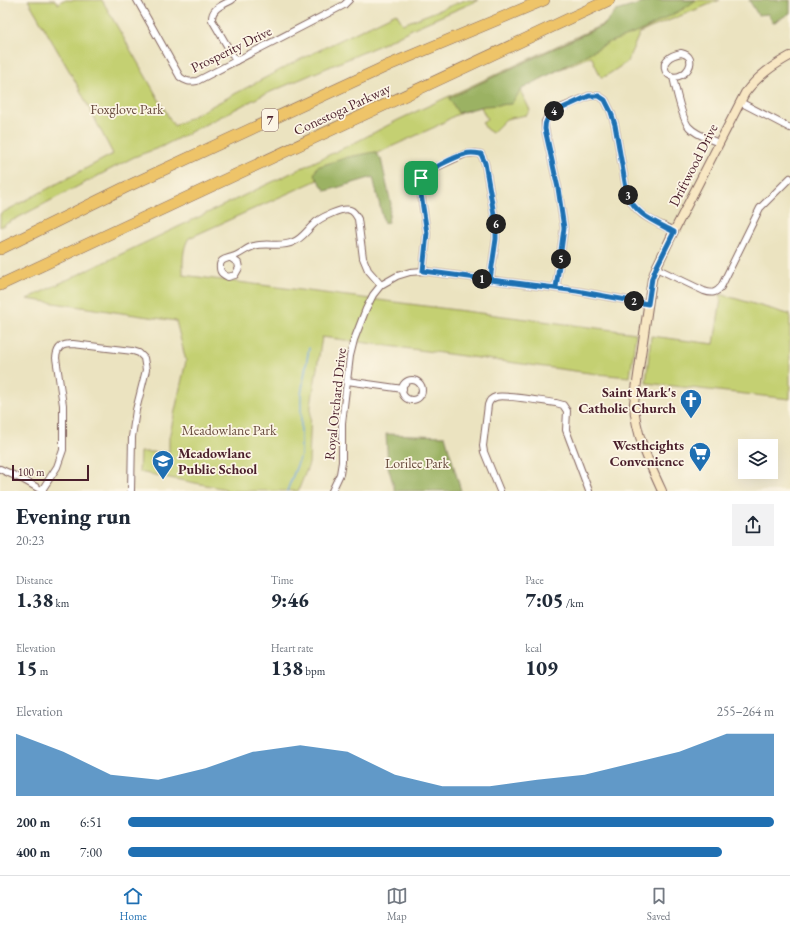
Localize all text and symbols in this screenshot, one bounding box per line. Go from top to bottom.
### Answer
street label: Prosperity Drive [188,21,275,76]
street label: Conestoga Parkway [291,78,394,139]
park label: Foxglove Park [90,100,164,118]
pin: 4 [544,101,564,121]
text: 4 [551,104,557,118]
road number: 7 [262,109,278,131]
street label: Driftwood Drive [664,120,722,209]
pin [404,161,438,195]
icon: arrive [410,167,432,189]
pin: 3 [618,185,638,205]
text: 3 [625,188,631,202]
pin: 6 [486,214,506,234]
text: 6 [493,217,499,231]
pin: 5 [551,249,571,269]
text: 5 [558,252,564,266]
pin: 1 [472,269,492,289]
text: 1 [479,272,485,286]
pin: 2 [624,291,644,311]
text: 2 [631,294,637,308]
street label: Royal Orchard Drive [320,347,350,461]
place label: Saint Mark's Catholic Church [578,383,676,417]
church icon: Saint Mark's Catholic Church [678,387,704,420]
park label: Meadowlane Park [181,421,277,439]
place label: Westheights Convenience [610,436,684,470]
map controls [738,439,778,479]
button: layers [738,439,778,479]
supermarket icon: Westheights Convenience [687,440,713,473]
place label: Meadowlane Public School [178,444,257,478]
school or university icon: Meadowlane Public School [150,448,176,481]
park label: Lorilee Park [385,454,449,472]
scale bar [12,463,89,482]
text: 100 m [18,465,45,479]
text: Evening run [16,502,131,531]
button: share [732,504,774,546]
text: 20:23 [16,532,44,549]
text: Distance [16,573,53,587]
text: Time [271,573,294,587]
text: Pace [525,573,544,587]
text: 1.38 [16,587,53,613]
text: 9:46 [271,587,309,613]
text: 7:05 [525,587,564,613]
text: km [53,596,69,610]
text: /km [564,596,584,610]
text: Elevation [16,641,56,655]
text: Heart rate [271,641,313,655]
text: kcal [525,641,542,655]
text: 15 [16,655,38,681]
text: 138 [271,655,303,681]
text: 109 [525,655,558,681]
text: m [38,664,48,678]
text: bpm [303,664,325,678]
text: Elevation [16,703,63,720]
text: 255–264 m [717,703,774,720]
text: 200 m [16,814,50,831]
text: 6:51 [80,814,102,831]
text: 400 m [16,844,50,861]
text: 7:00 [80,844,102,861]
tab: Home [120,885,147,923]
tab: Map [386,885,408,923]
tab: Saved [647,885,670,923]

